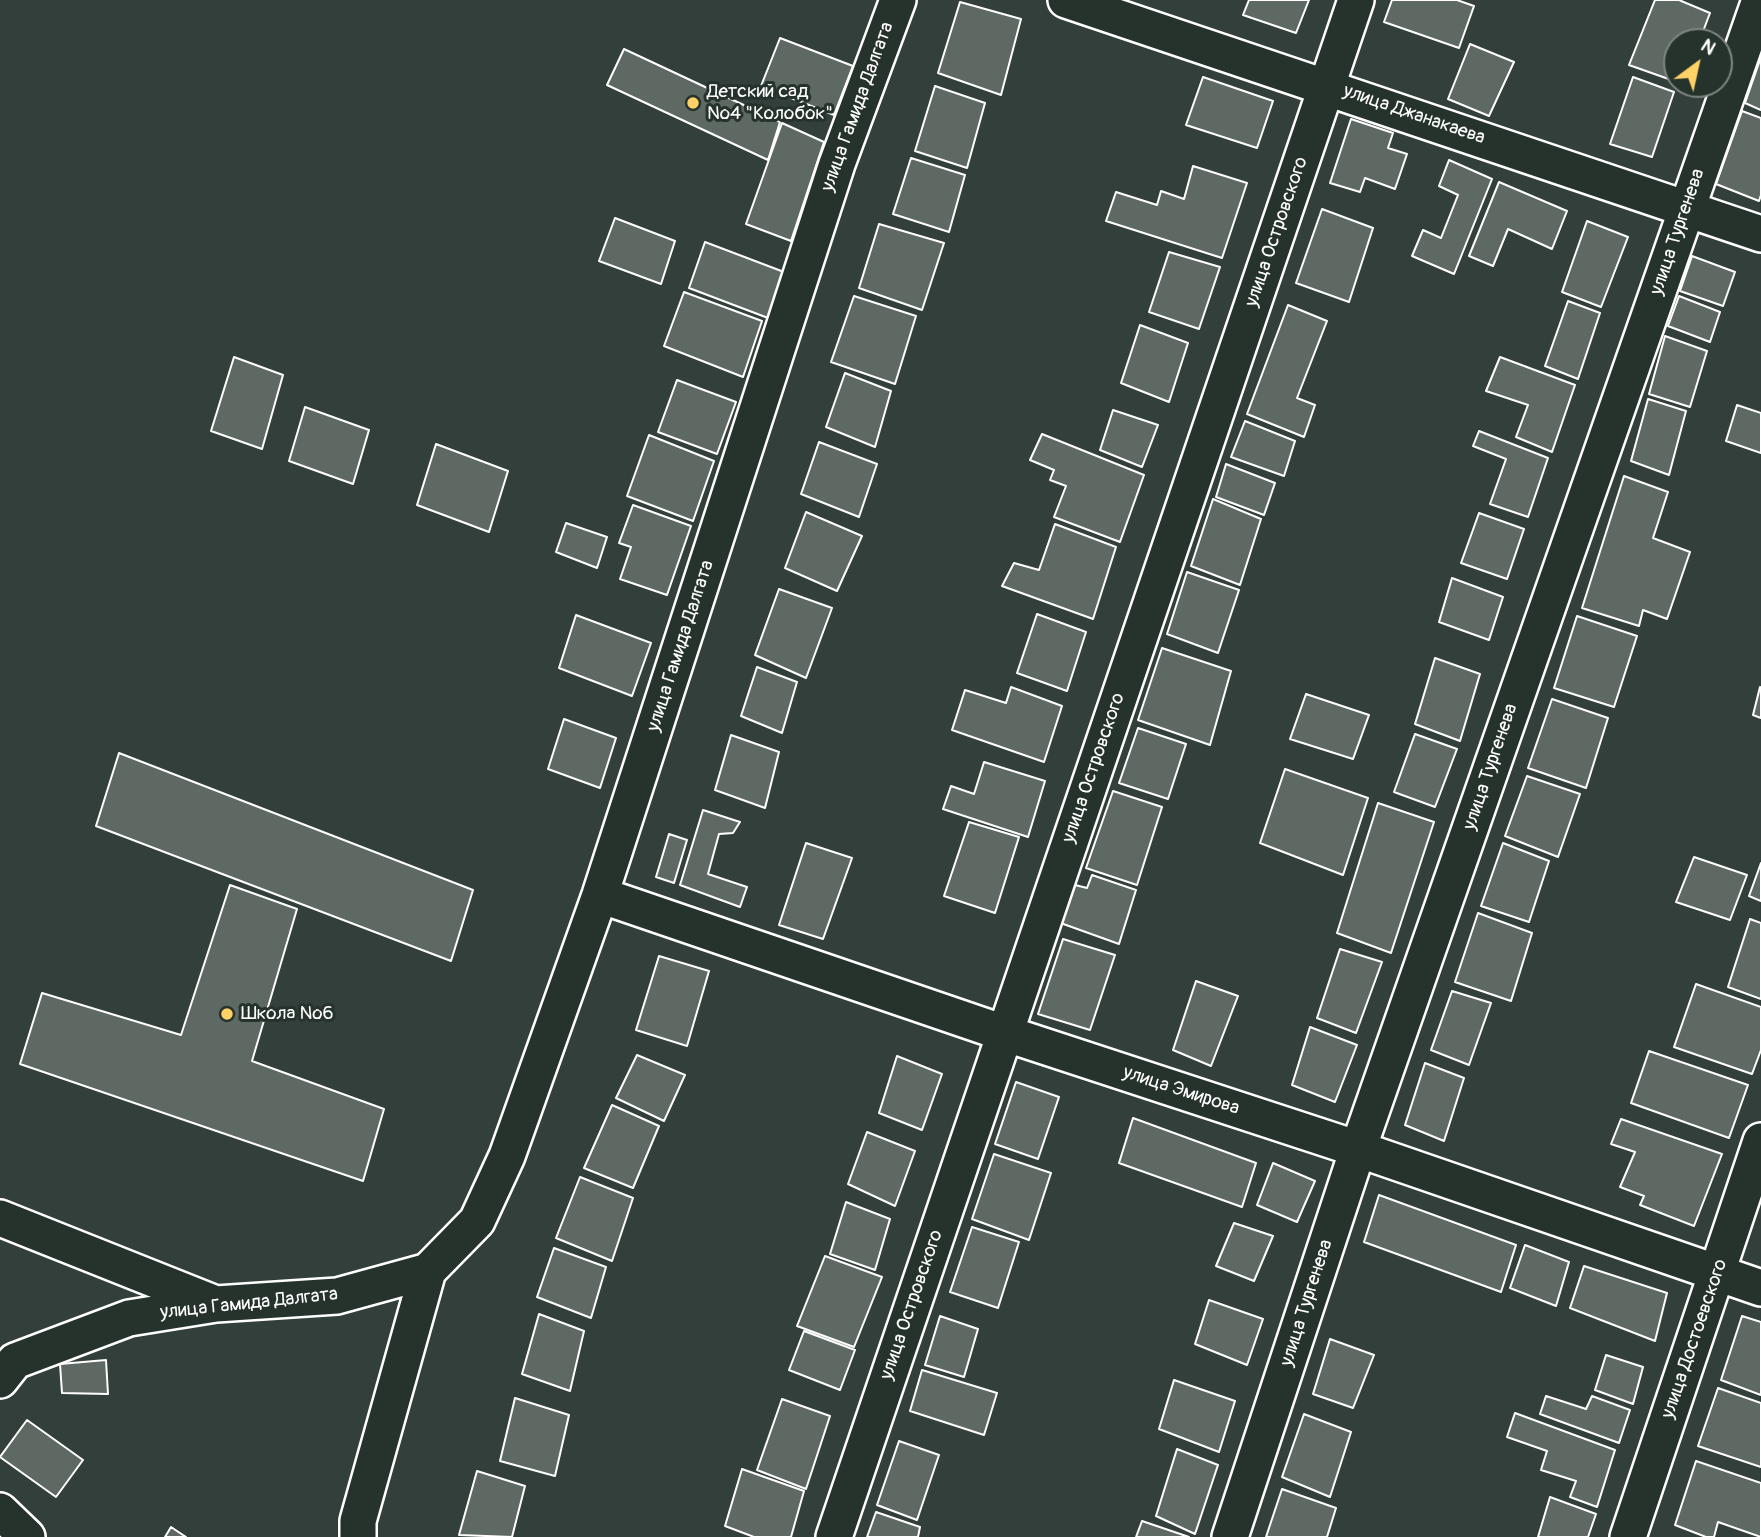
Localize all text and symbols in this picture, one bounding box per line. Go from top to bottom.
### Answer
street label: улица Гамида Далгата [817,19,899,195]
north arrow [1663,28,1733,98]
text: N [1696,33,1720,61]
street label: улица Джанакаева [1340,80,1488,150]
place label: Детский сад №4 "Колобок" [707,81,833,125]
marker: Детский сад №4 "Колобок" [685,95,701,111]
street label: улица Островского [1241,154,1313,310]
street label: улица Тургенева [1646,166,1710,298]
street label: улица Гамида Далгата [643,558,719,734]
street label: улица Островского [1058,690,1130,846]
street label: улица Тургенева [1459,701,1523,833]
place label: Школа №6 [241,1003,334,1025]
marker: Школа №6 [219,1006,235,1022]
street label: улица Эмирова [1120,1061,1242,1121]
street label: улица Островского [876,1227,948,1383]
street label: улица Тургенева [1276,1237,1338,1369]
street label: улица Достоевского [1657,1256,1733,1422]
street label: улица Гамида Далгата [159,1283,339,1325]

